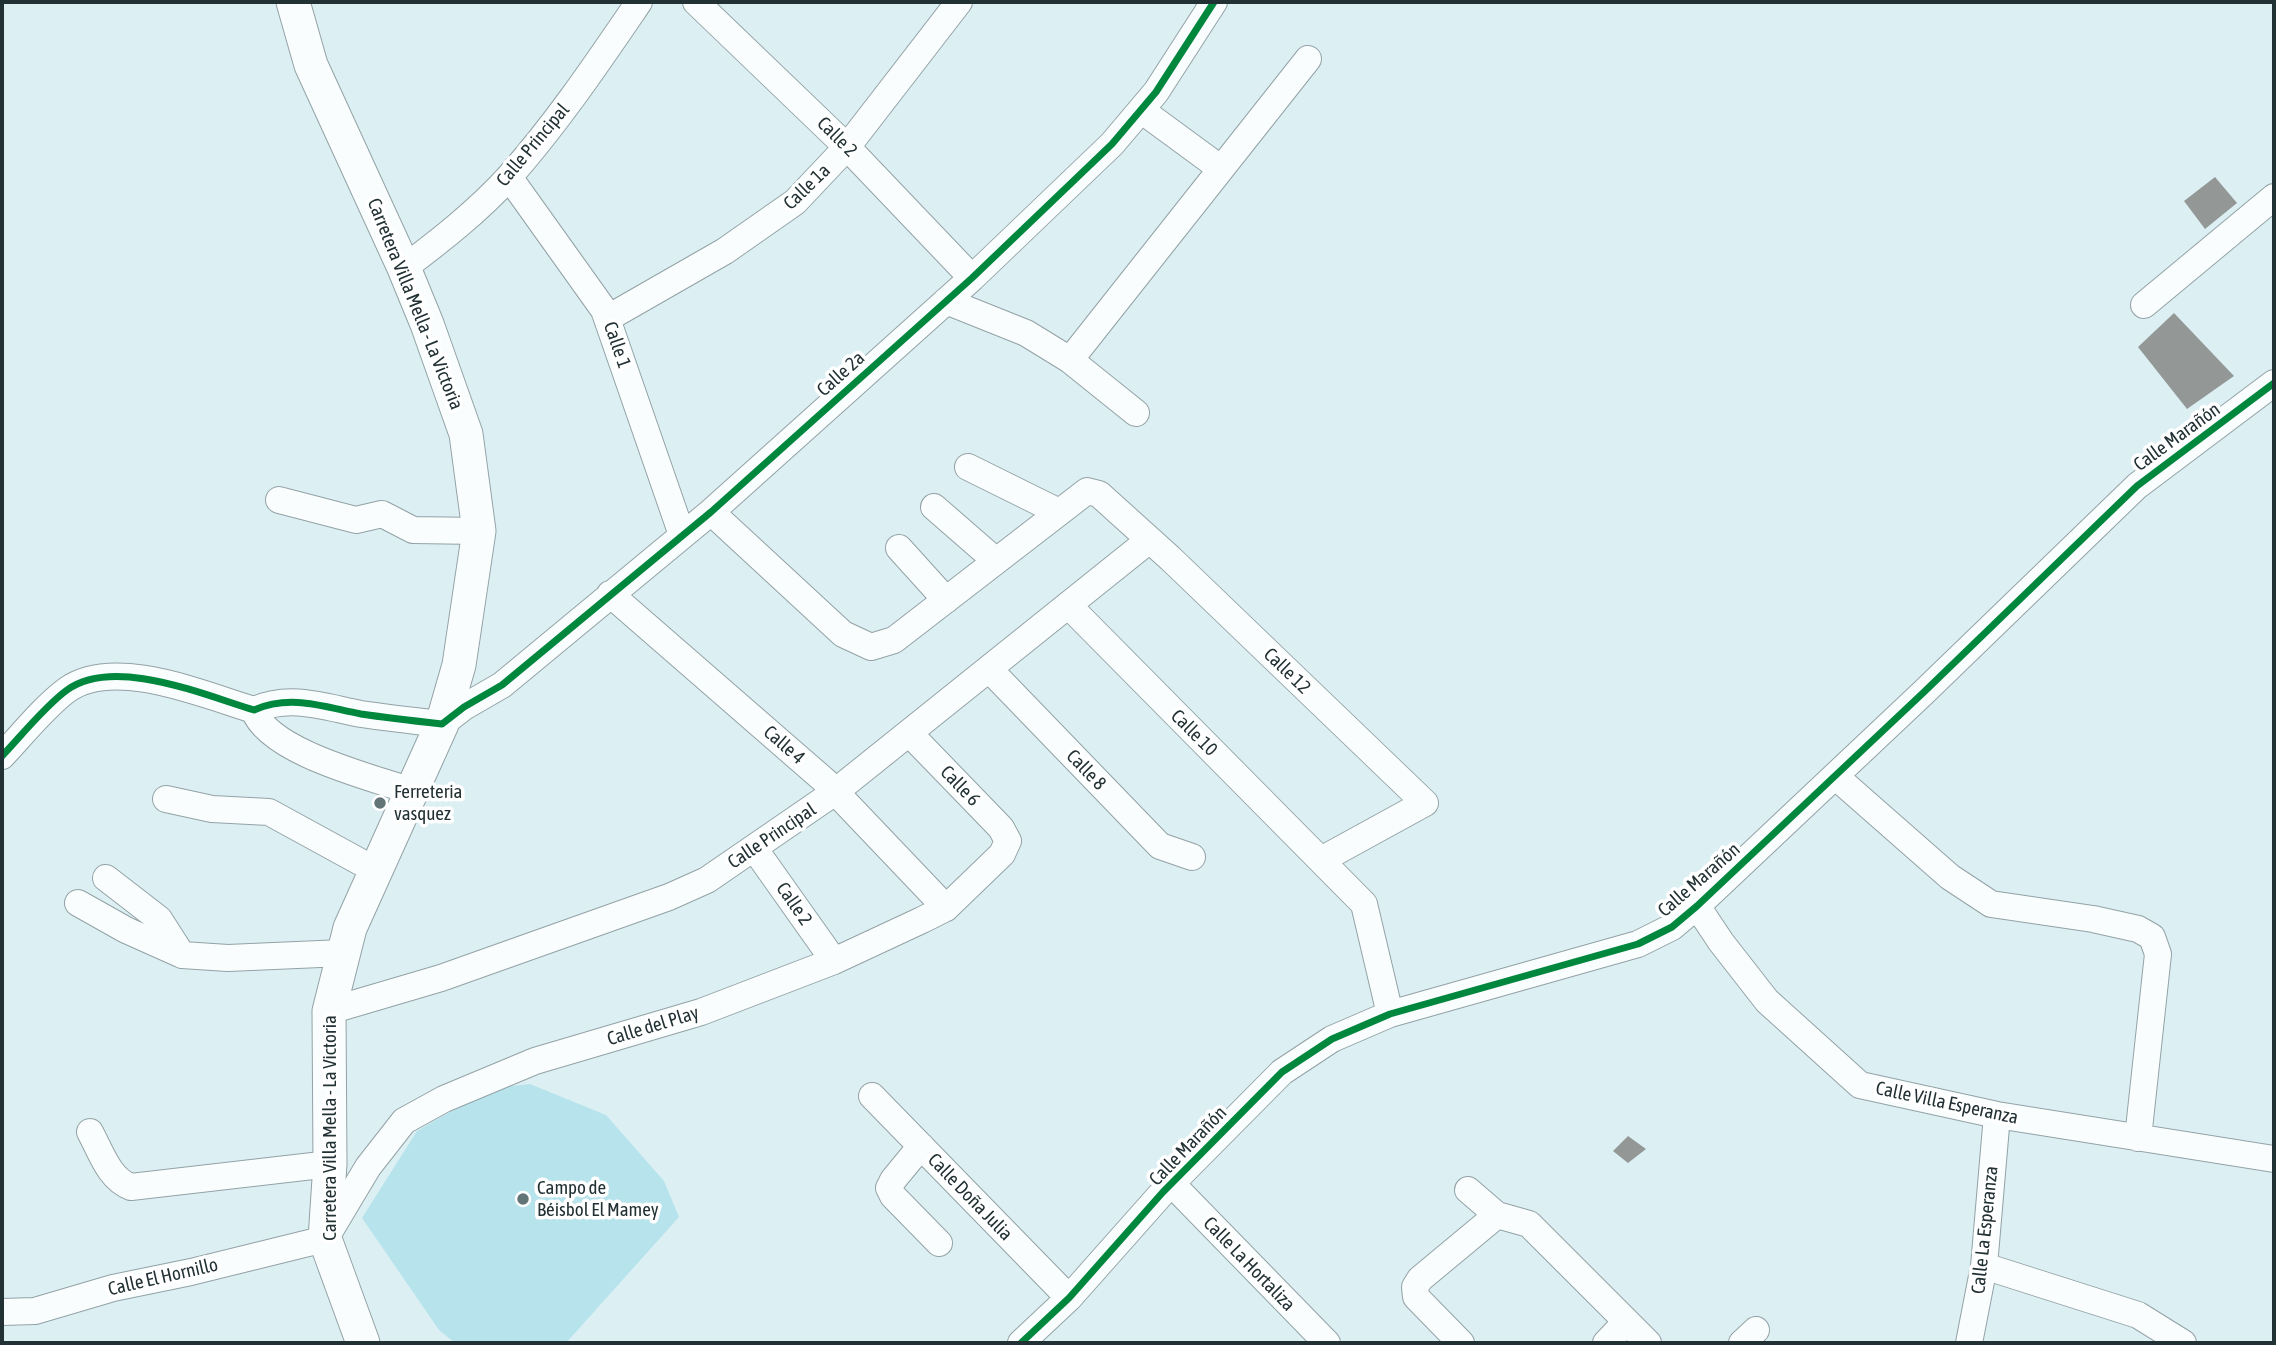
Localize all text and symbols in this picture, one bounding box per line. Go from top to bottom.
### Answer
street label: Calle Principal [492,99,574,191]
street label: Calle 2 [812,112,862,162]
street label: Calle 1a [779,159,835,215]
street label: Carretera Villa Mella - La Victoria [362,195,468,413]
street label: Calle 1 [599,319,635,371]
street label: Calle 2a [812,347,870,401]
street label: Calle Marañón [2129,398,2225,476]
street label: Calle 12 [1259,643,1315,699]
street label: Calle 10 [1166,705,1222,761]
street label: Calle 4 [759,721,809,769]
street label: Calle 8 [1061,745,1111,795]
street label: Calle 6 [935,761,985,811]
place label: Ferreteria vasquez [394,781,462,825]
marker: Ferreteria vasquez [372,795,388,811]
street label: Calle Principal [724,798,820,874]
street label: Calle Marañón [1653,838,1745,922]
street label: Calle 2 [771,878,817,930]
street label: Calle del Play [604,1001,702,1051]
street label: Carretera Villa Mella - La Victoria [319,1015,341,1241]
street label: Calle Villa Esperanza [1874,1077,2020,1129]
street label: Calle Marañón [1145,1102,1231,1190]
street label: Calle Doña Julia [923,1149,1017,1245]
street label: Calle La Esperanza [1967,1165,2003,1295]
place label: Campo de Béisbol El Mamey [537,1177,659,1221]
marker: Campo de Béisbol El Mamey [515,1191,531,1207]
street label: Calle La Hortaliza [1198,1212,1300,1316]
street label: Calle El Hornillo [106,1253,220,1301]

